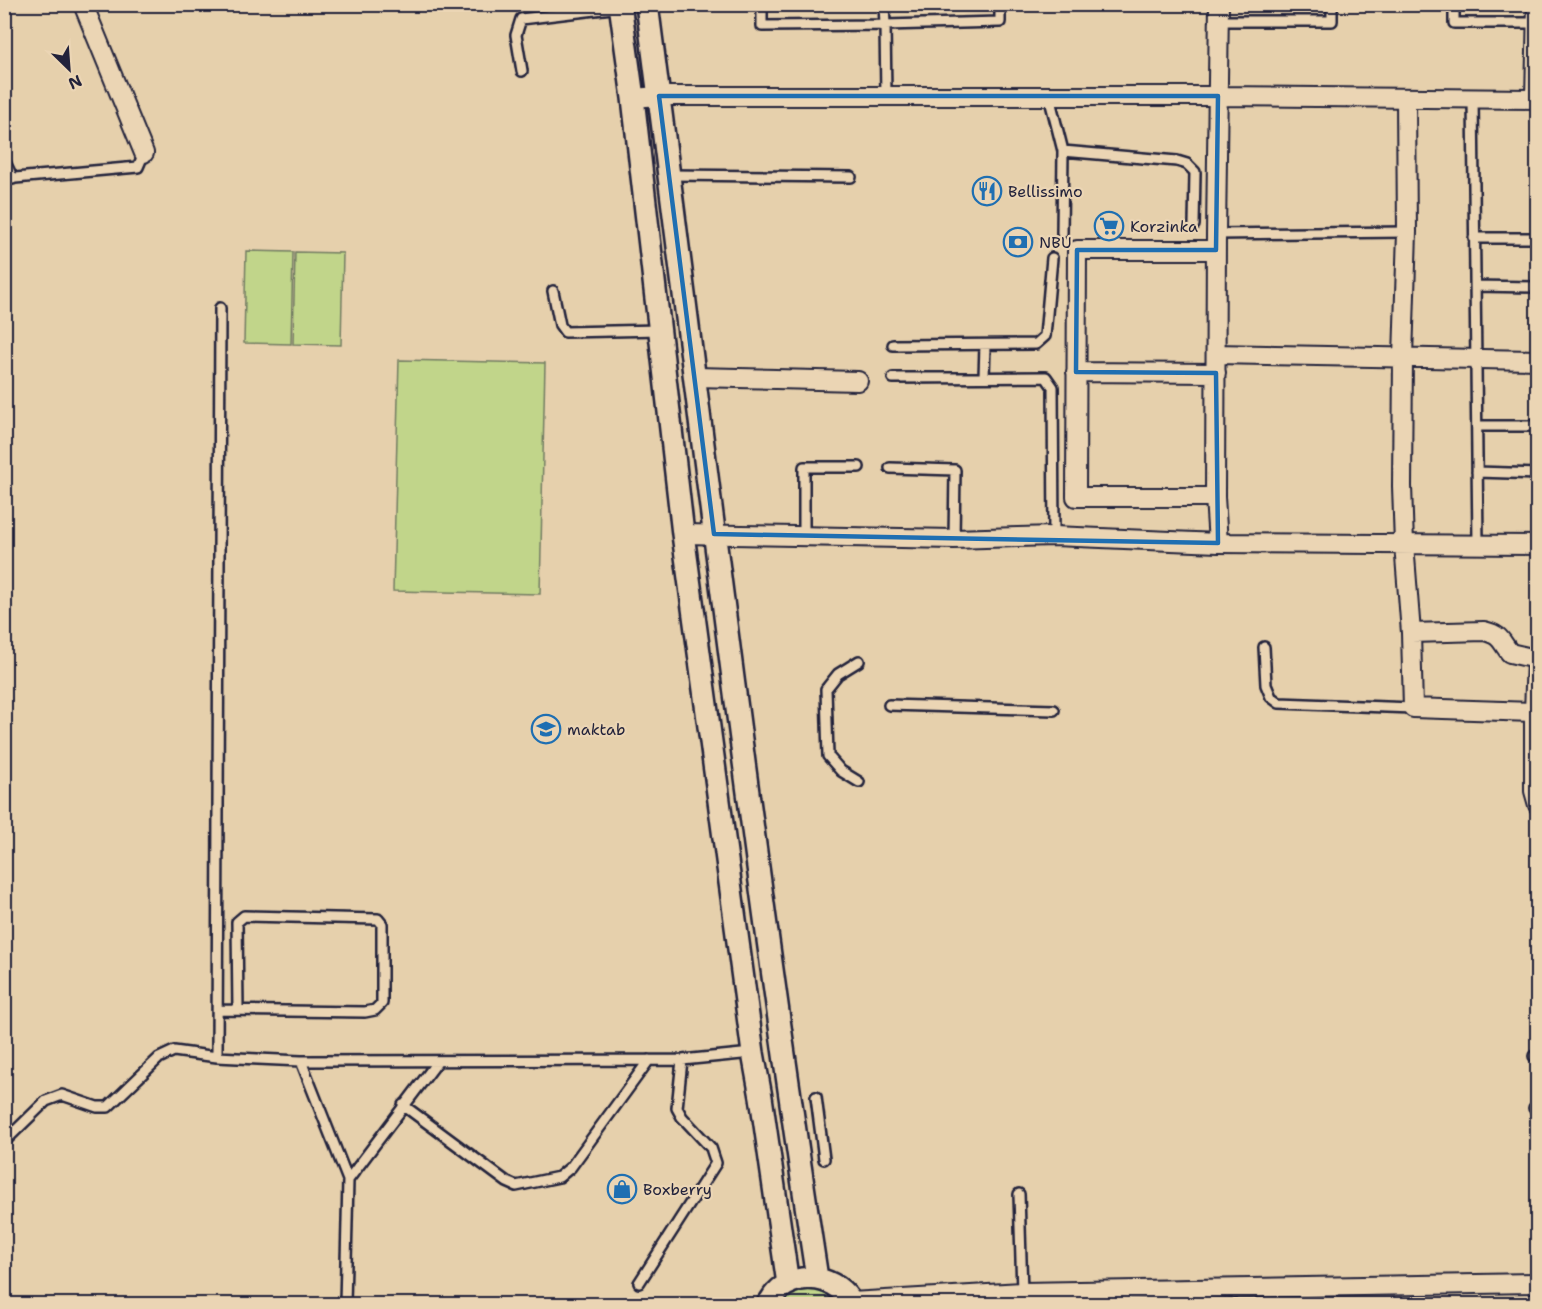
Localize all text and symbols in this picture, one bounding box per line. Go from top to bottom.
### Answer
north arrow [39,39,99,99]
text: N [65,70,85,94]
restaurant icon: Bellissimo [971,175,1003,207]
place label: Bellissimo [1008,181,1083,202]
supermarket icon: Korzinka [1093,210,1125,242]
place label: Korzinka [1130,216,1198,237]
bank icon: NBU [1002,226,1034,258]
place label: NBU [1039,232,1072,253]
school or university icon: maktab [530,713,562,745]
place label: maktab [567,719,625,740]
shop icon: Boxberry [606,1173,638,1205]
place label: Boxberry [643,1179,712,1200]

